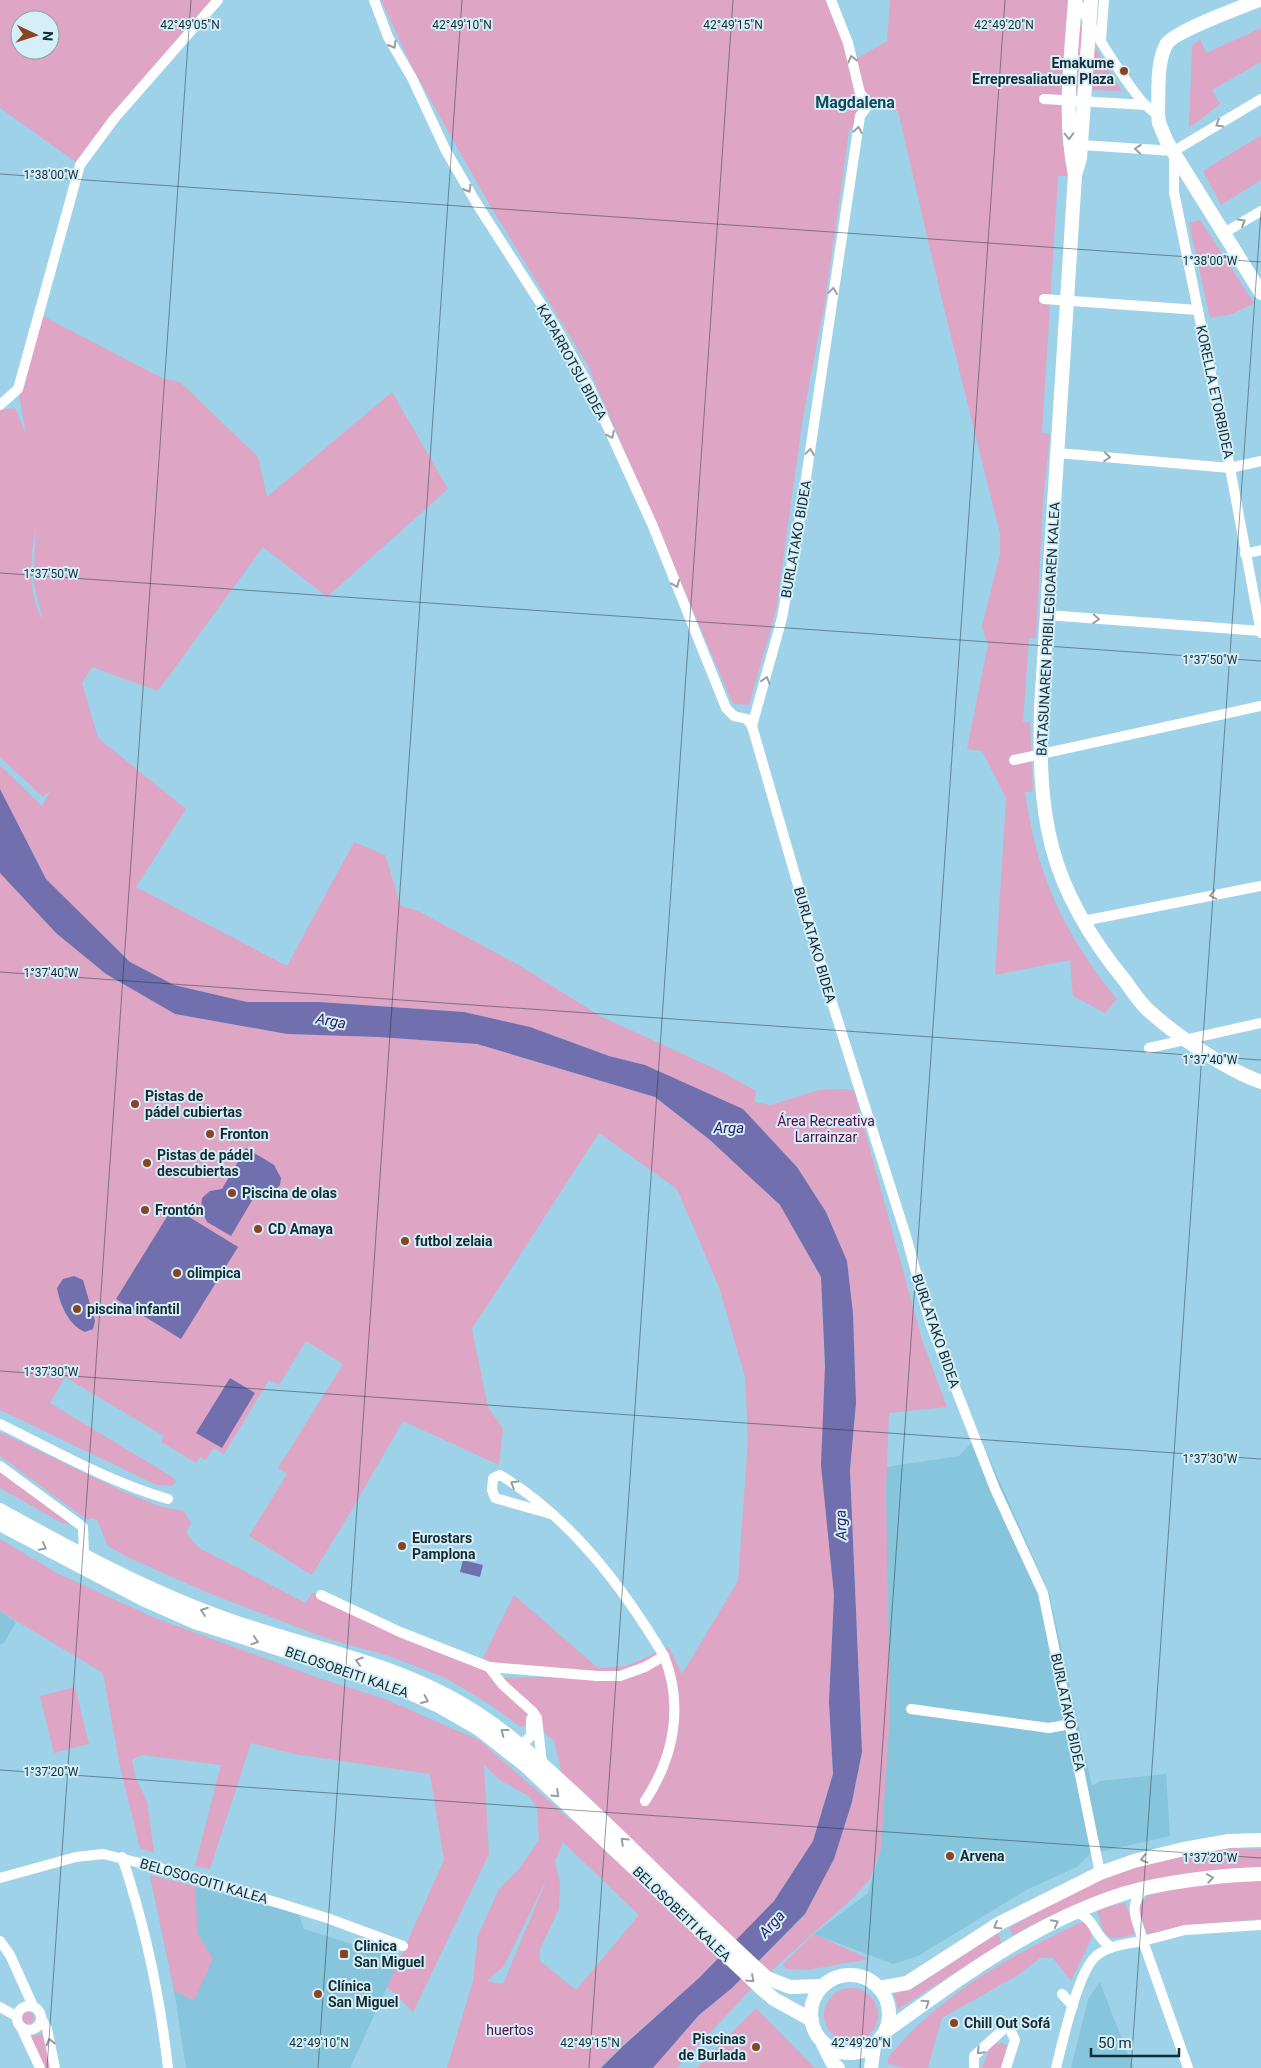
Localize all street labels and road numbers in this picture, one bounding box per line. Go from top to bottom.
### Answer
street label: KAPARROTSU BIDEA [534,301,610,423]
street label: KORELLA ETORBIDEA [1193,324,1237,460]
street label: BURLATAKO BIDEA [778,479,814,599]
street label: BATASUNAREN PRIBILEGIOAREN KALEA [1033,502,1063,756]
street label: BURLATAKO BIDEA [791,885,839,1005]
street label: BURLATAKO BIDEA [909,1272,963,1390]
street label: BELOSOBEITI KALEA [283,1643,411,1701]
street label: BURLATAKO BIDEA [1048,1652,1088,1772]
street label: BELOSOGOITI KALEA [138,1855,270,1907]
street label: BELOSOBEITI KALEA [630,1863,734,1965]

